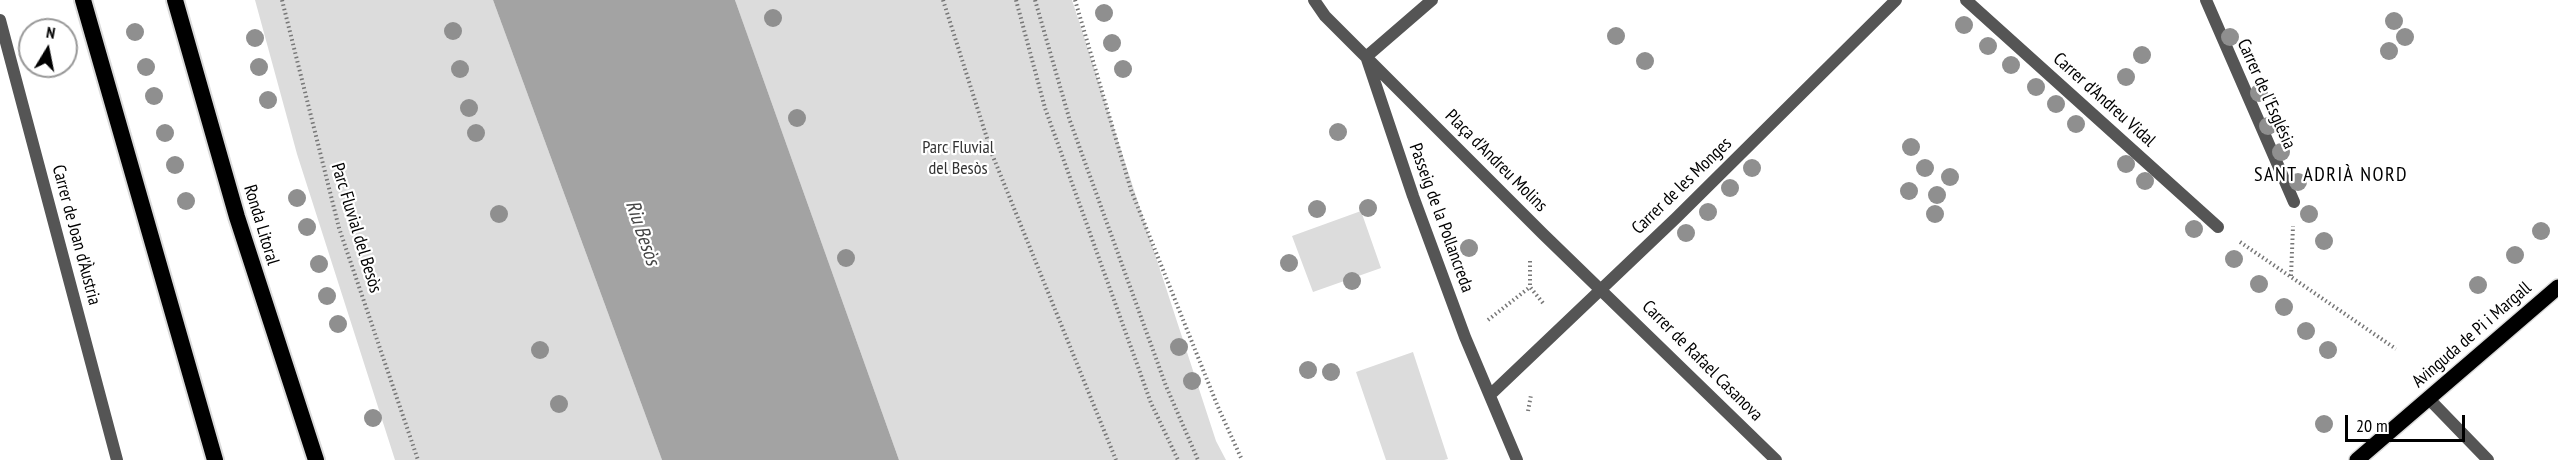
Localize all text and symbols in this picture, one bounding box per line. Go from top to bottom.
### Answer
north arrow [18,18,78,78]
text: N [45,22,57,43]
street label: Carrer de l'Església [2232,36,2300,152]
street label: Carrer d'Andreu Vidal [2048,48,2160,152]
street label: Plaça d'Andreu Molins [1440,105,1552,217]
street label: Carrer de les Monges [1628,133,1736,239]
park label: Parc Fluvial del Besòs [922,137,994,180]
street label: Passeig de la Pollancreda [1404,141,1478,295]
street label: Parc Fluvial del Besòs [326,160,386,296]
street label: Carrer de Joan d'Àustria [47,163,105,307]
district label: SANT ADRIÀ NORD [2254,163,2408,187]
street label: Ronda Litoral [239,182,283,268]
water label: Riu Besòs [620,198,664,268]
street label: Avinguda de Pi i Margall [2408,277,2536,393]
street label: Carrer de Rafael Casanova [1637,296,1767,426]
scale bar [2348,403,2468,441]
text: 20 m [2356,414,2388,437]

